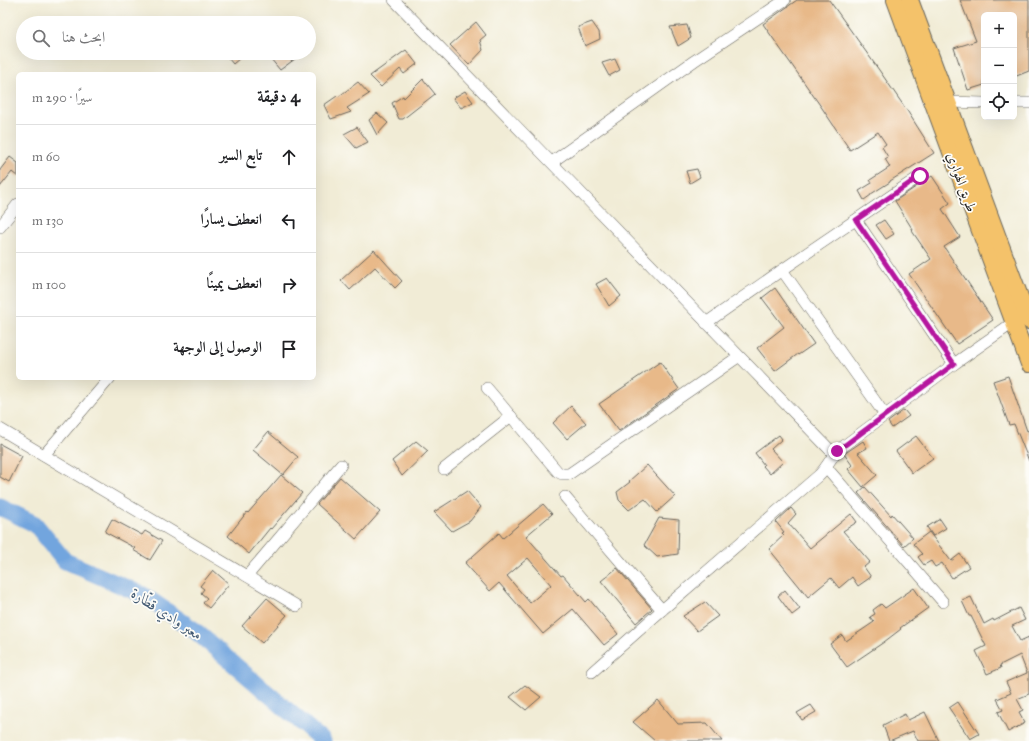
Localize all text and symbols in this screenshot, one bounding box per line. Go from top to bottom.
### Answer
map controls [981,12,1017,120]
button: + [981,12,1017,48]
search box [16,16,316,60]
icon: search [30,27,52,49]
text: ابحث هنا [62,28,105,46]
button: − [981,48,1017,84]
button: locate [981,84,1017,120]
text: 4 دقيقة [257,86,300,107]
text: سيرًا · 290 m [32,90,93,106]
text: تابع السير [220,146,262,164]
icon: ahead [278,146,300,168]
text: 60 m [32,149,60,165]
street label: طريق الهواري [940,150,980,215]
route start [911,167,929,185]
text: انعطف يسارًا [200,210,262,228]
icon: left [278,210,300,232]
text: 130 m [32,213,64,229]
text: انعطف يمينًا [207,274,262,292]
icon: right [278,274,300,296]
text: 100 m [32,277,66,293]
text: الوصول إلى الوجهة [173,338,262,356]
icon: arrive [278,338,300,360]
route end [828,442,846,460]
water label: معبر وادي قطّارة [126,582,207,646]

